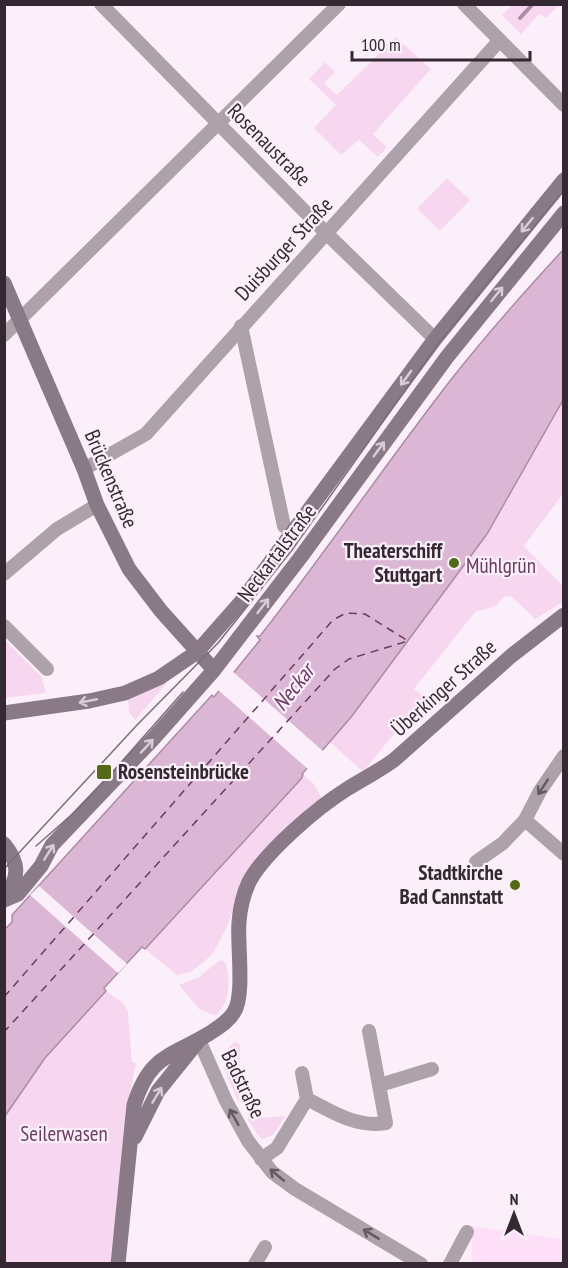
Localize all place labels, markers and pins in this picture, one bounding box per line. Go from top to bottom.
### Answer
place label: Theaterschiff Stuttgart [344,537,443,588]
marker: Theaterschiff Stuttgart [447,556,461,570]
place label: Rosensteinbrücke [118,758,249,785]
marker: Rosensteinbrücke [95,763,113,781]
place label: Stadtkirche Bad Cannstatt [399,859,503,910]
marker: Stadtkirche Bad Cannstatt [508,878,522,892]

